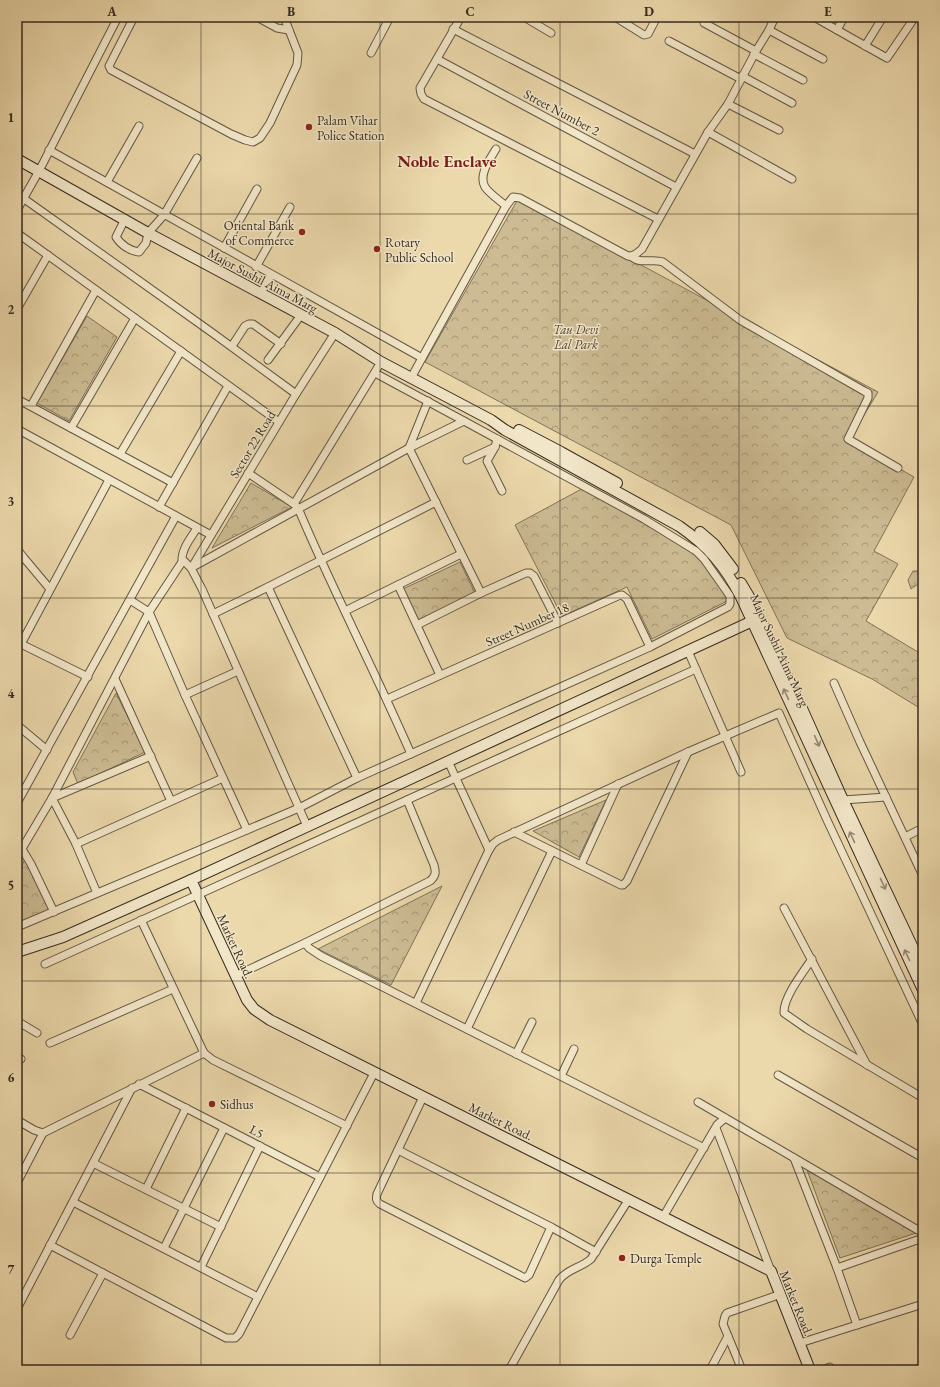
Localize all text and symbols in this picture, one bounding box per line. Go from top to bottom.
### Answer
text: A [106,3,117,20]
text: B [287,3,295,20]
text: C [465,3,475,20]
text: D [644,3,654,20]
text: E [824,3,832,20]
street label: Street Number 2 [521,85,603,140]
text: 1 [8,109,15,126]
place label: Palam Vihar Police Station [317,112,385,144]
marker: Palam Vihar Police Station [304,122,314,132]
district label: Noble Enclave [397,150,497,172]
place label: Oriental Bank of Commerce [224,217,295,249]
marker: Oriental Bank of Commerce [297,227,307,237]
place label: Rotary Public School [385,234,454,266]
street label: Major Sushil Aima Marg [205,244,321,317]
marker: Rotary Public School [372,244,382,254]
text: 2 [8,301,15,318]
park label: Tau Devi Lal Park [553,321,600,353]
street label: Sector 22 Road [226,407,280,481]
text: 3 [8,493,15,510]
street label: Major Sushil Aima Marg [746,591,813,710]
street label: Street Number 18 [483,598,572,650]
text: 4 [8,685,15,702]
one-way arrow [782,688,789,700]
one-way arrow [813,734,821,746]
one-way arrow [847,832,855,844]
text: 5 [8,877,14,894]
one-way arrow [880,878,887,890]
street label: Market Road. [213,911,258,981]
one-way arrow [902,949,910,961]
text: 6 [8,1069,15,1086]
place label: Sidhus [220,1096,254,1113]
marker: Sidhus [207,1099,217,1109]
street label: Market Road. [466,1099,536,1144]
street label: L5 [247,1121,267,1142]
place label: Durga Temple [630,1250,702,1267]
marker: Durga Temple [617,1253,627,1263]
text: 7 [8,1261,15,1278]
street label: Market Road. [776,1268,817,1338]

